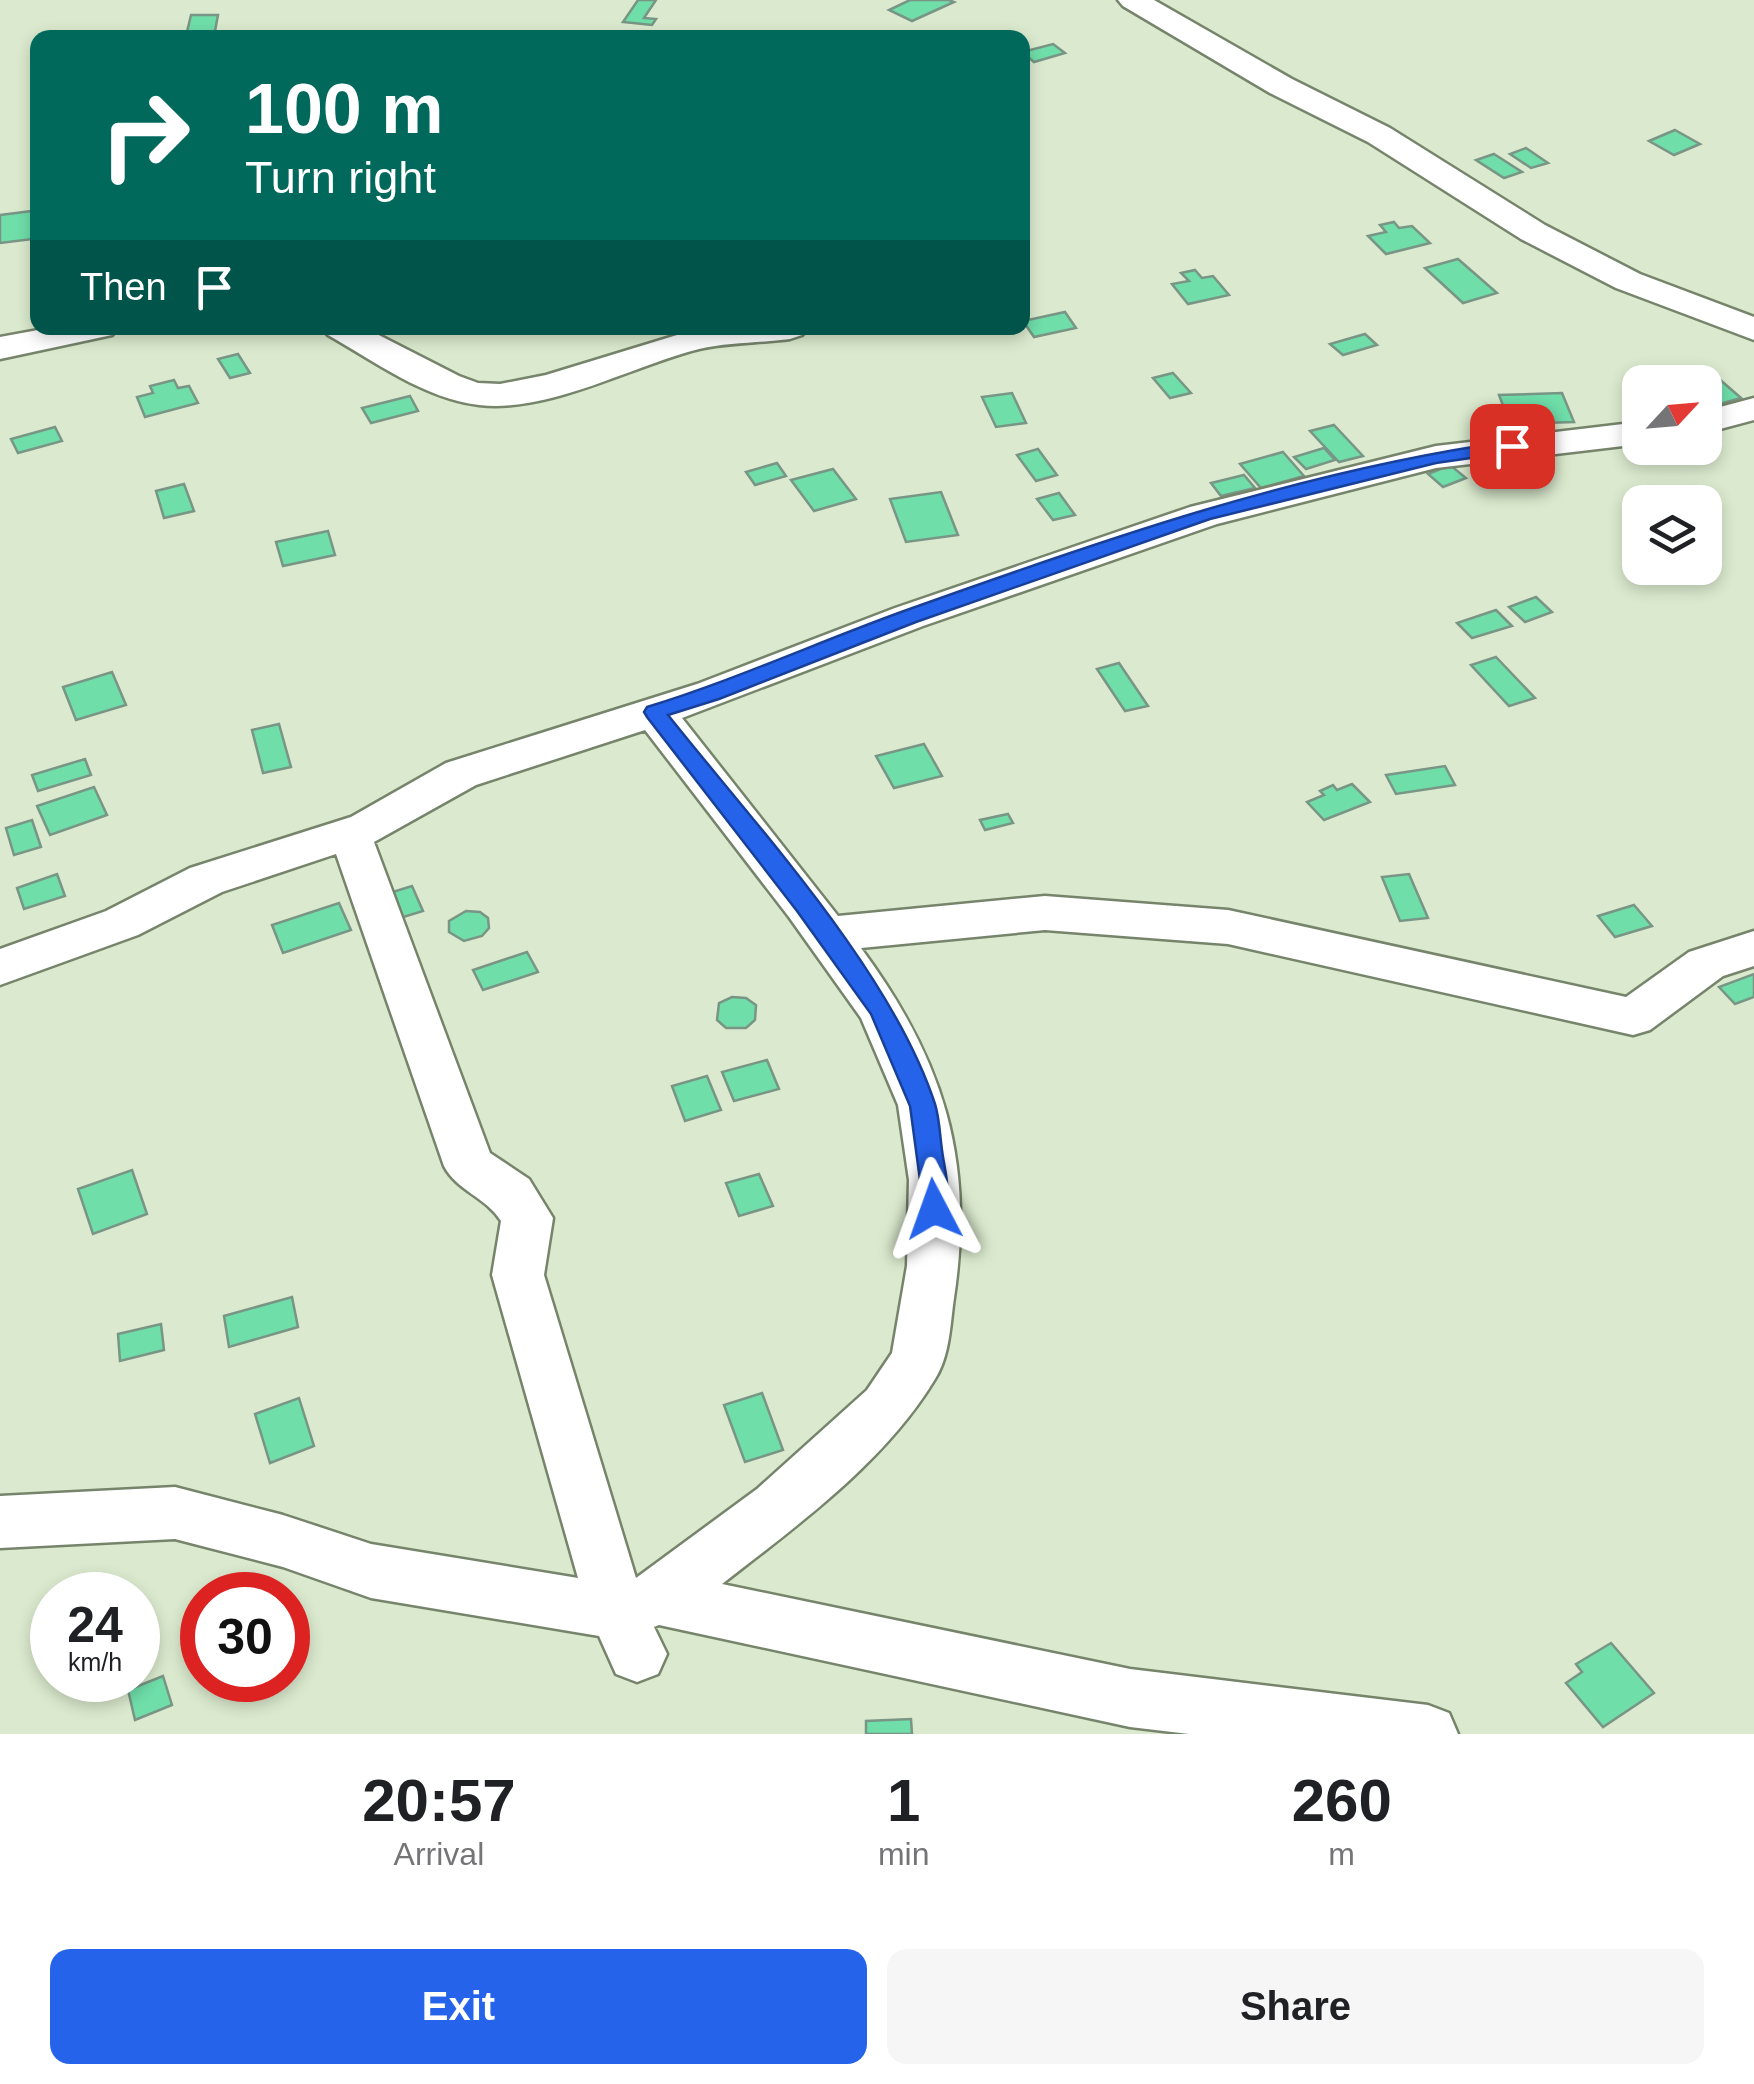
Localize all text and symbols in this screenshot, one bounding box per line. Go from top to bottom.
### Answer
icon: right [80,70,210,200]
text: 100 m [245,70,443,148]
text: Turn right [245,152,436,203]
icon: arrive [187,260,242,315]
text: Then [80,266,167,308]
north arrow [1622,365,1722,465]
map controls [1622,365,1722,585]
pin [1470,404,1555,489]
icon: arrive [1485,419,1540,474]
button: layers [1622,485,1722,585]
position arrow [882,1157,986,1261]
speed limit sign: 30 [180,1572,310,1702]
text: 24 [67,1597,123,1653]
text: km/h [68,1648,122,1676]
text: 20:57 [362,1767,516,1834]
text: 1 [887,1767,920,1834]
text: 260 [1292,1767,1392,1834]
text: Arrival [394,1836,484,1872]
text: min [878,1836,929,1872]
text: m [1328,1836,1355,1872]
button: Exit [50,1949,867,2064]
button: Share [887,1949,1704,2064]

